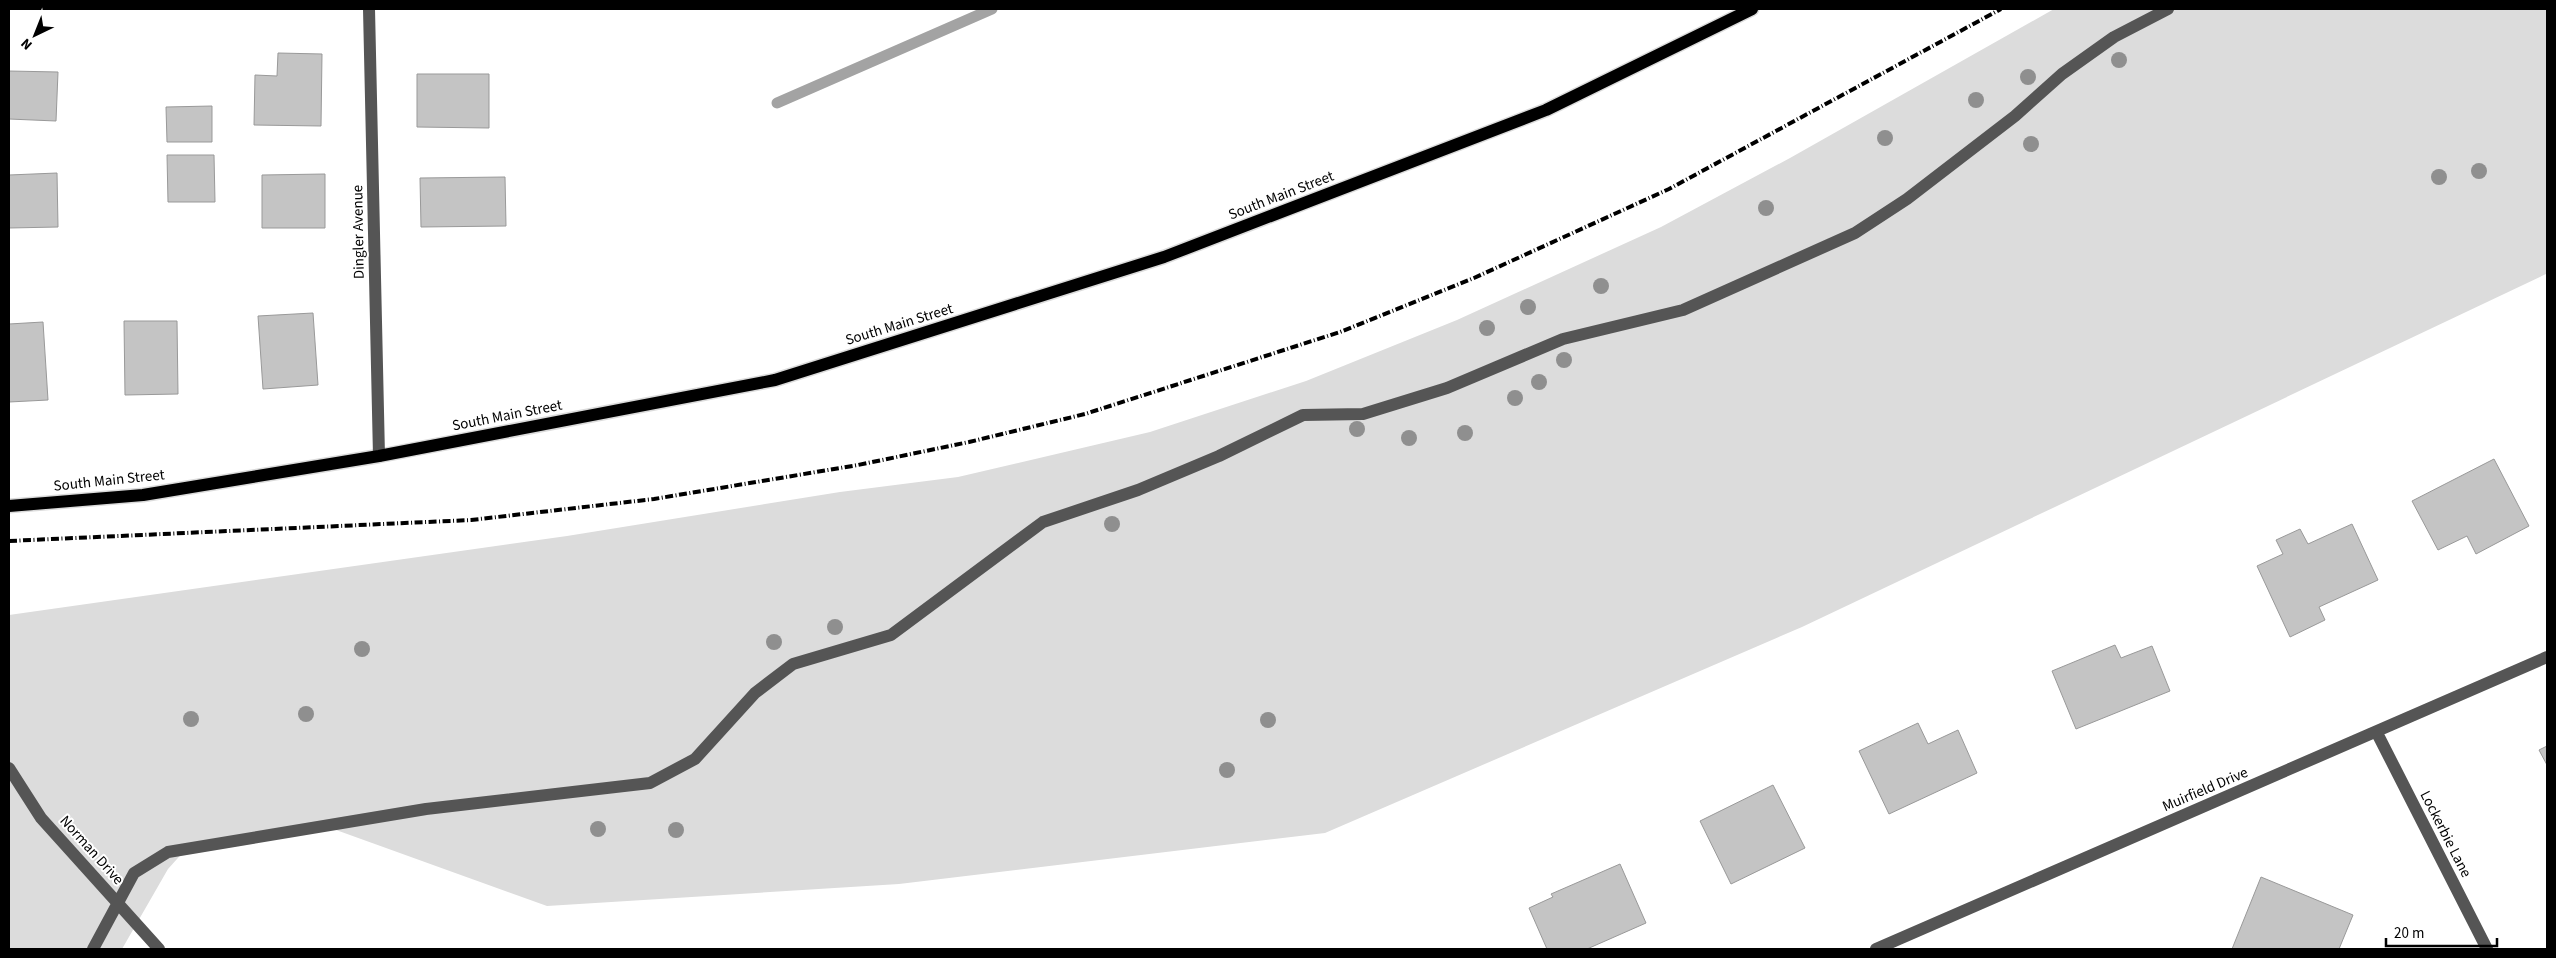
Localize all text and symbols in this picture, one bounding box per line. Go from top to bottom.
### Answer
north arrow [10,10,60,60]
text: N [17,33,37,54]
street label: South Main Street [1225,166,1337,225]
street label: Dingler Avenue [347,185,370,279]
street label: South Main Street [843,298,956,351]
street label: South Main Street [450,395,564,436]
street label: South Main Street [53,464,166,497]
street label: Muirfield Drive [2159,762,2251,817]
street label: Lockerbie Lane [2415,787,2476,881]
street label: Norman Drive [55,811,128,890]
scale bar [2386,916,2497,948]
text: 20 m [2394,923,2424,944]

